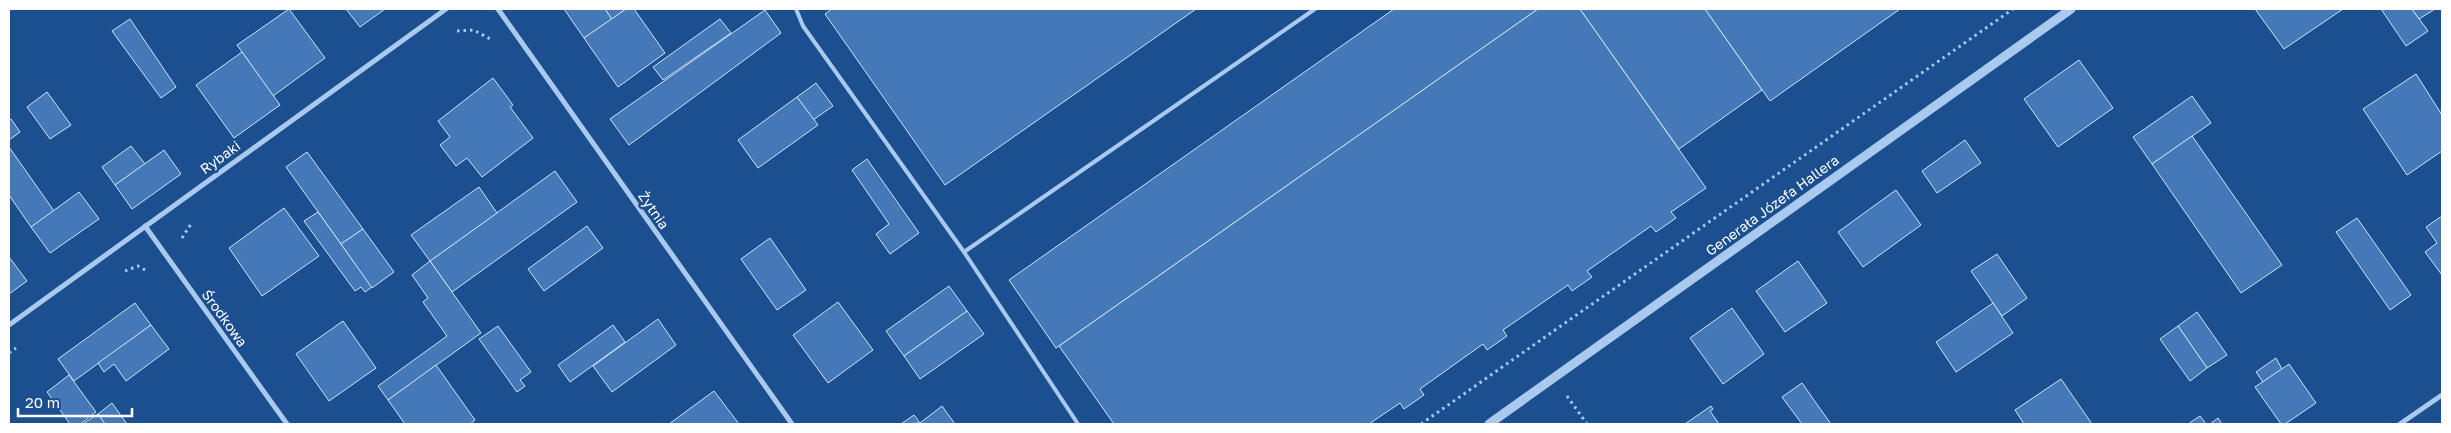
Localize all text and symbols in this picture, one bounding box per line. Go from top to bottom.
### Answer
street label: Rybaki [197,137,243,177]
street label: Generała Józefa Hallera [1702,151,1842,259]
street label: Żytnia [635,188,673,232]
street label: Środkowa [199,286,251,350]
scale bar [18,386,131,418]
text: 20 m [25,393,60,411]

